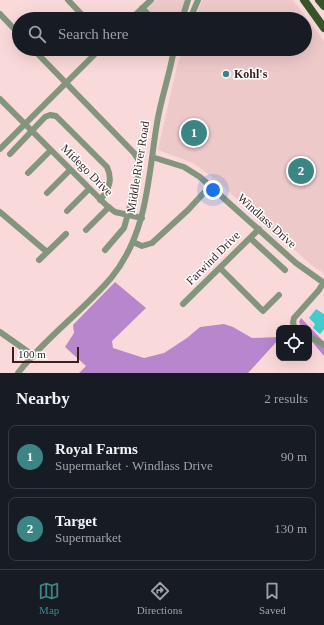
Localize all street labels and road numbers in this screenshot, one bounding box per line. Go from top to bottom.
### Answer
street label: Middle River Road [124,120,152,214]
street label: Midego Drive [58,141,116,199]
street label: Windlass Drive [235,191,299,251]
street label: Farwind Drive [183,228,243,288]

